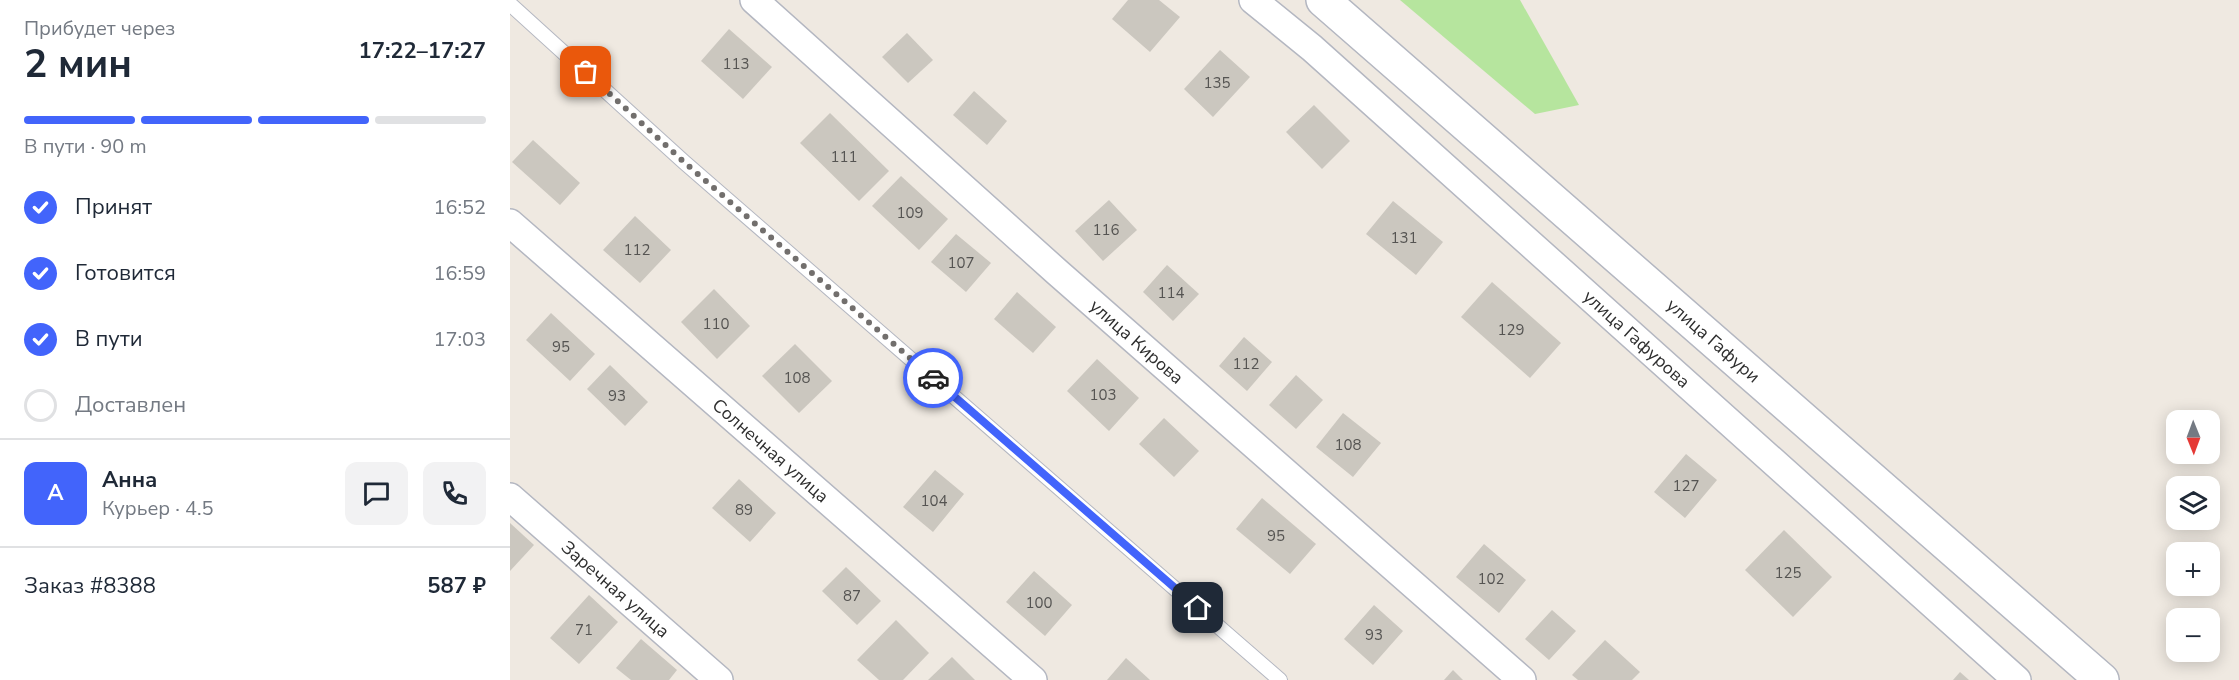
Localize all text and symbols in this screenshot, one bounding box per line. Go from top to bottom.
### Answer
text: Прибудет через [24,15,175,42]
text: 17:22–17:27 [358,36,486,66]
text: 2 мин [24,38,132,91]
pin [560,46,611,97]
house number: 113 [722,54,750,74]
icon: bag [569,55,602,88]
house number: 135 [1203,73,1231,93]
text: В пути · 90 m [24,133,147,160]
house number: 111 [830,147,858,167]
icon: check [24,191,57,224]
text: Принят [75,192,152,222]
text: 16:52 [433,194,486,221]
house number: 109 [896,203,924,223]
house number: 116 [1092,220,1120,240]
house number: 131 [1390,228,1418,248]
house number: 112 [623,240,651,260]
house number: 107 [947,253,975,273]
icon: check [24,257,57,290]
text: Готовится [75,258,176,288]
text: 16:59 [433,260,486,287]
house number: 114 [1157,283,1185,303]
street label: улица Гафурова [1578,285,1695,393]
street label: улица Гафури [1661,293,1765,388]
street label: улица Кирова [1085,294,1189,390]
house number: 110 [702,314,730,334]
house number: 129 [1497,320,1525,340]
icon: check [24,323,57,356]
text: В пути [75,324,143,354]
text: 17:03 [433,326,486,353]
house number: 95 [552,337,570,357]
courier [903,348,963,408]
house number: 112 [1232,354,1260,374]
icon: car [917,362,950,395]
house number: 108 [783,368,811,388]
house number: 103 [1089,385,1117,405]
house number: 93 [608,386,626,406]
text: Доставлен [75,390,186,420]
street label: Солнечная улица [707,393,834,508]
north arrow [2166,410,2220,464]
map controls [2166,410,2220,662]
house number: 108 [1334,435,1362,455]
button: chat [345,462,408,525]
button: phone [423,462,486,525]
text: Анна [102,465,157,495]
house number: 127 [1672,476,1700,496]
button: layers [2166,476,2220,530]
text: А [47,478,64,508]
house number: 104 [920,491,948,511]
text: Курьер · 4.5 [102,495,214,522]
house number: 89 [735,500,753,520]
house number: 95 [1267,526,1285,546]
street label: Заречная улица [556,535,675,643]
button: + [2166,542,2220,596]
house number: 125 [1774,563,1802,583]
house number: 102 [1477,569,1505,589]
text: Заказ #8388 [24,571,156,601]
text: 587 ₽ [427,571,486,601]
pin [1172,582,1223,633]
house number: 87 [843,586,861,606]
icon: home [1181,591,1214,624]
house number: 100 [1025,593,1053,613]
button: − [2166,608,2220,662]
house number: 71 [575,620,593,640]
house number: 93 [1365,625,1383,645]

